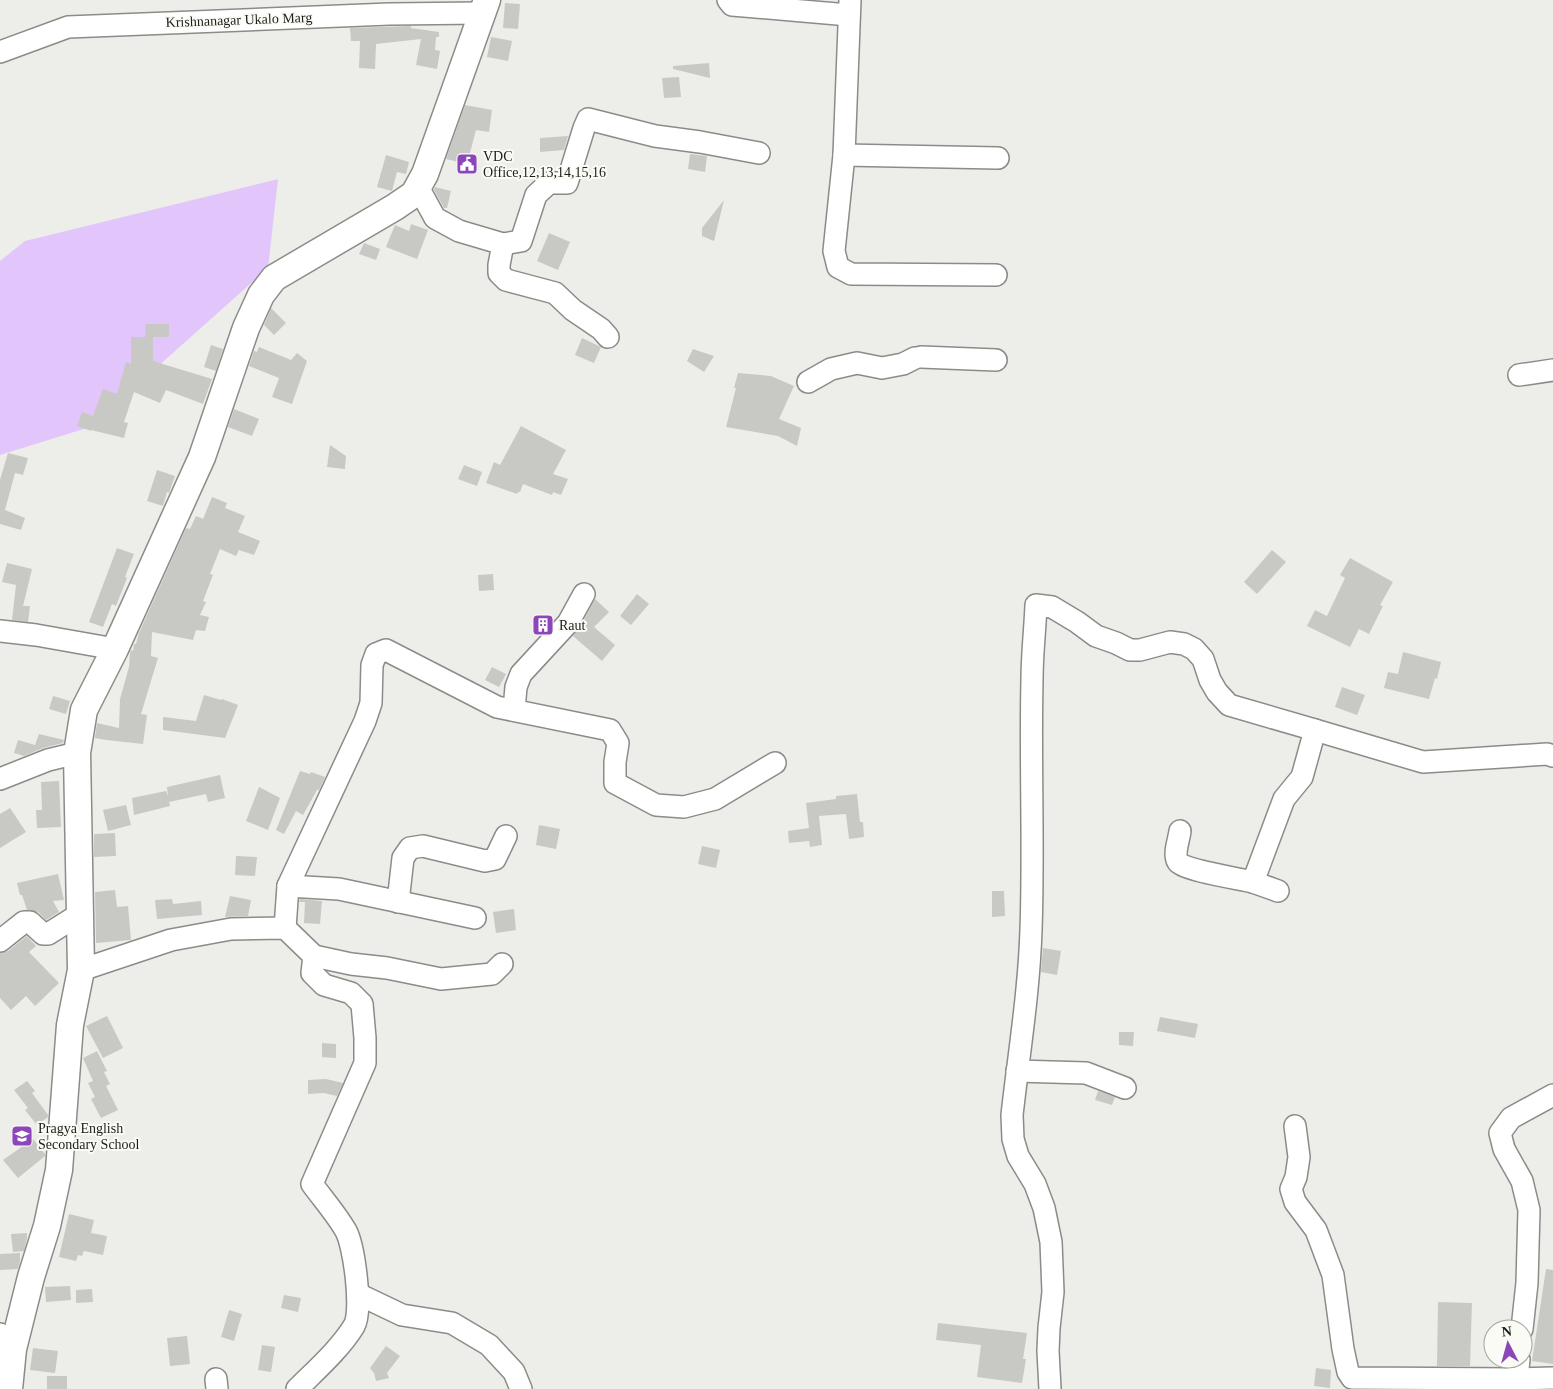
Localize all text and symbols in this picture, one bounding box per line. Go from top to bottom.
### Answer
street label: Krishnanagar Ukalo Marg [165,10,313,30]
place label: VDC Office,12,13,14,15,16 [483,149,606,180]
public building icon: VDC Office,12,13,14,15,16 [455,152,479,176]
building icon: Raut [531,613,555,637]
place label: Raut [559,618,586,633]
place label: Pragya English Secondary School [38,1121,140,1152]
school or university icon: Pragya English Secondary School [10,1124,34,1148]
north arrow [1483,1319,1533,1369]
text: N [1501,1324,1513,1340]

